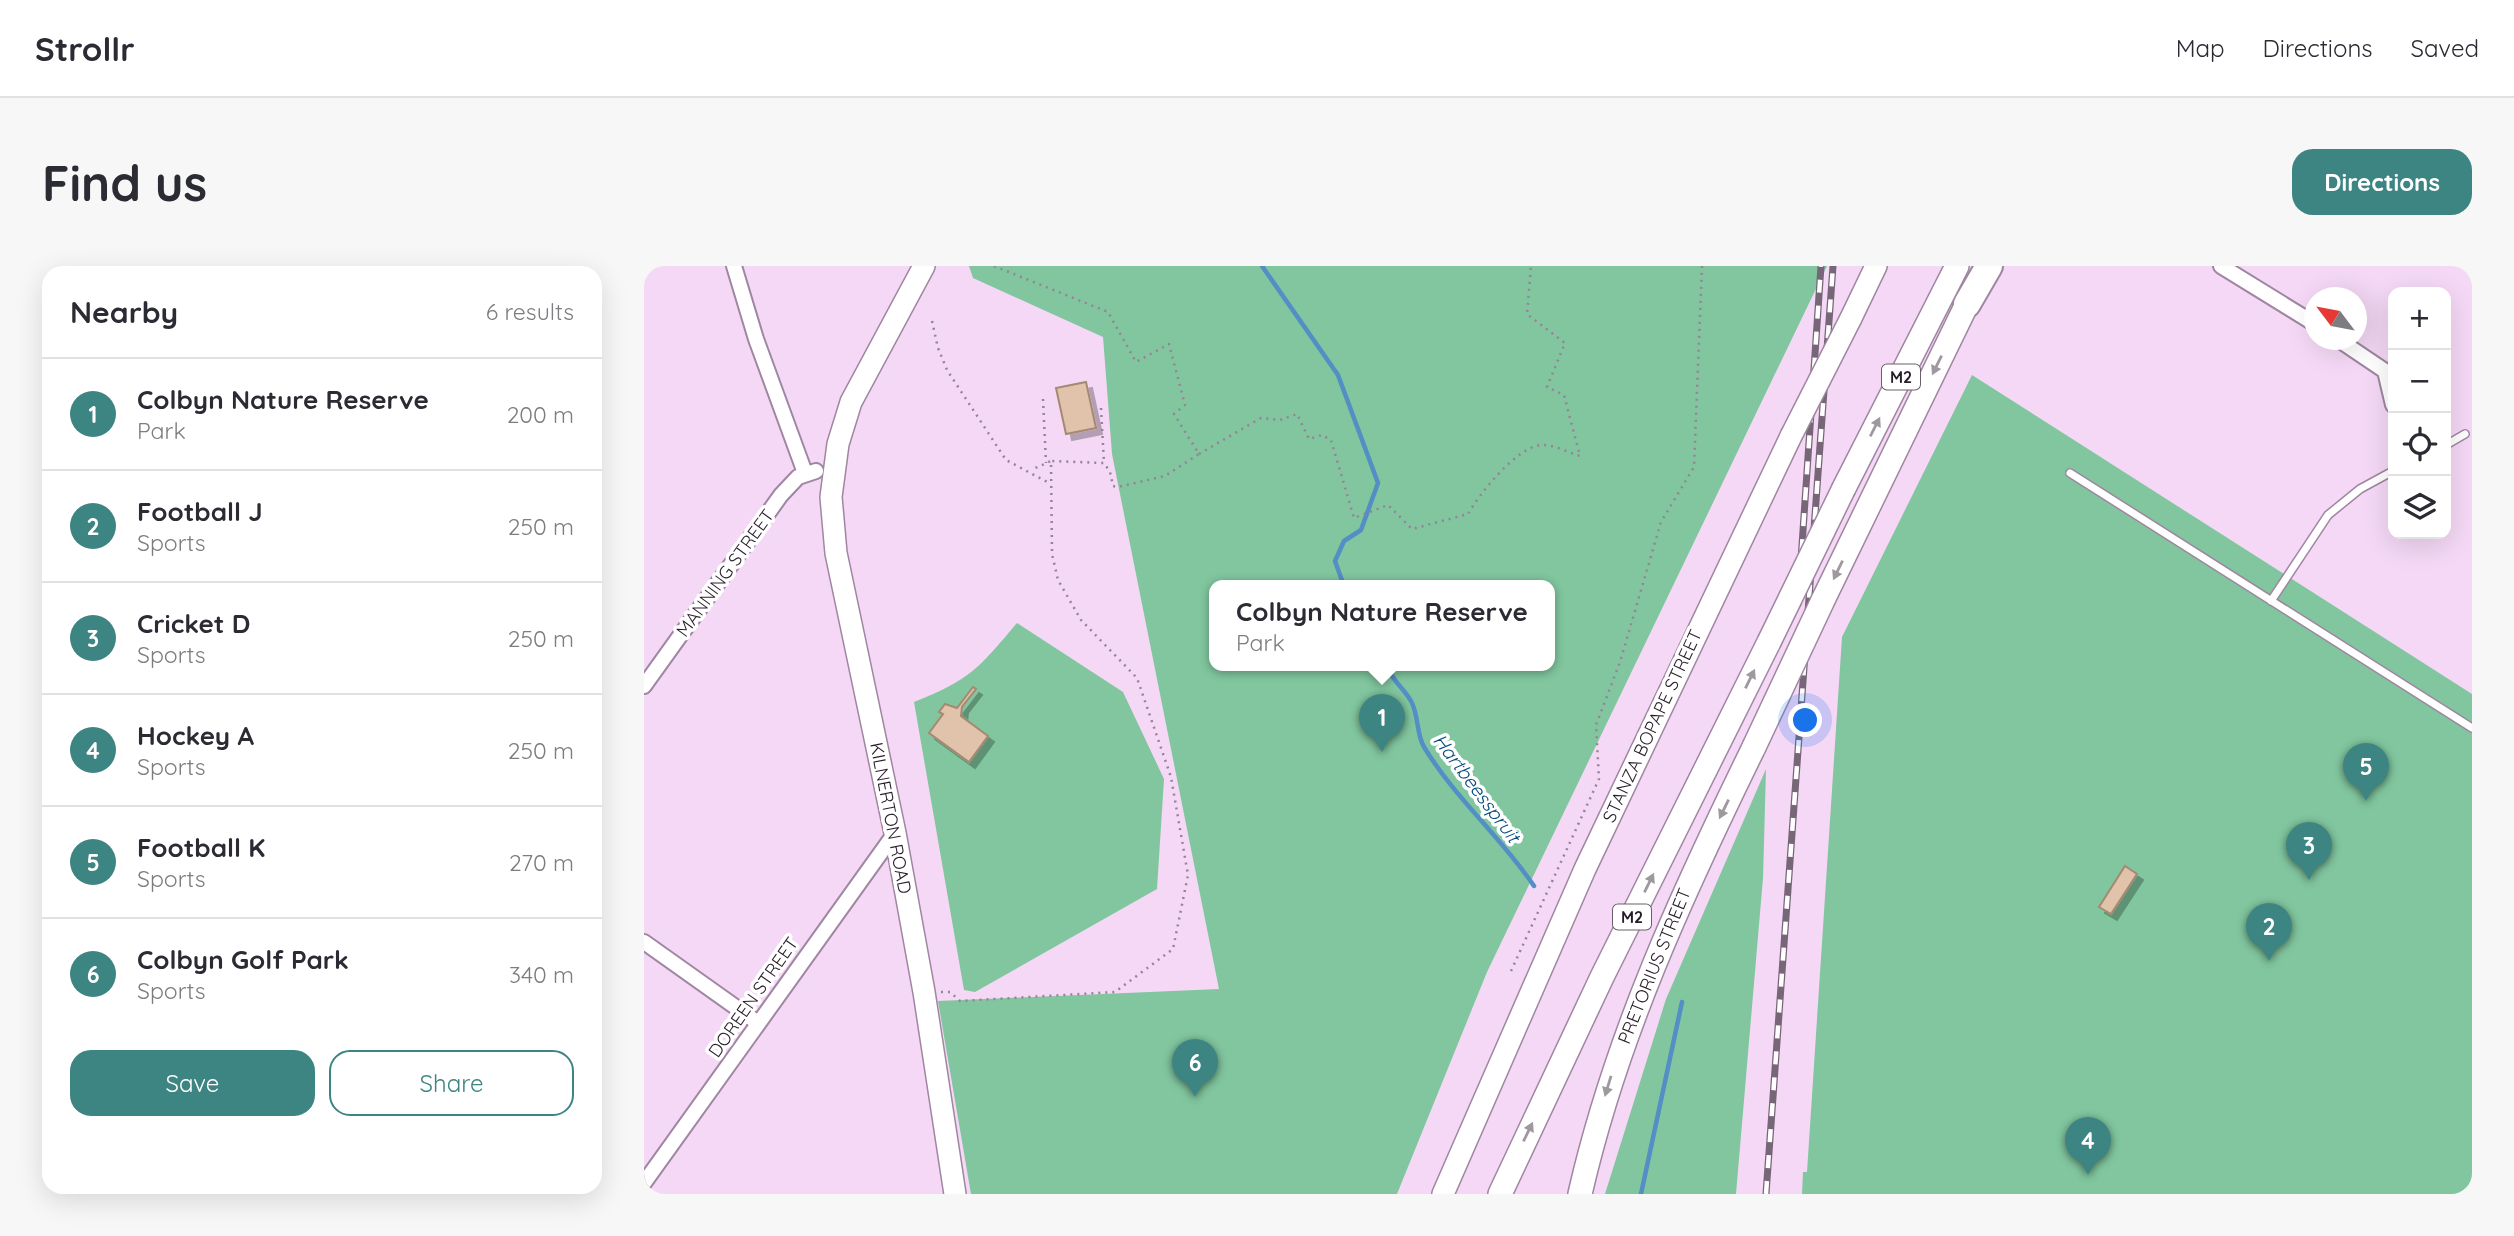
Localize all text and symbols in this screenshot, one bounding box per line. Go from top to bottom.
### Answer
text: Strollr [35,28,135,69]
text: Map [2176,33,2225,63]
text: Directions [2263,33,2373,63]
text: Saved [2411,33,2479,63]
button: Directions [2292,149,2472,215]
text: Find us [42,152,207,213]
north arrow [2304,287,2367,350]
map controls [2388,287,2451,539]
button: + [2388,287,2451,350]
text: Nearby [70,293,178,331]
text: 6 results [486,297,574,326]
button: − [2388,350,2451,413]
one-way arrow [1932,355,1943,375]
road number: M2 [1882,365,1920,390]
text: Colbyn Nature Reserve [137,383,429,416]
text: 1 [89,400,97,429]
text: 200 m [507,400,574,429]
button: locate [2388,413,2451,476]
text: Park [137,416,186,445]
one-way arrow [1870,417,1881,437]
button: layers [2388,476,2451,539]
text: Football J [137,495,263,528]
street label: MANNING STREET [671,505,779,641]
text: 2 [86,512,100,541]
text: 250 m [508,512,574,541]
text: Sports [137,528,206,557]
one-way arrow [1832,560,1844,580]
popup [1209,580,1555,671]
text: Colbyn Nature Reserve [1236,595,1528,628]
text: Cricket D [137,607,250,640]
text: 3 [87,624,99,653]
text: 250 m [508,624,574,653]
street label: STANZA BOPAPE STREET [1597,626,1707,826]
text: Park [1236,628,1285,657]
text: Sports [137,640,206,669]
one-way arrow [1744,669,1756,689]
pin: 1 [1359,694,1405,752]
your location [1788,703,1822,737]
text: Hockey A [137,719,254,752]
water label: Hartbeesspruit [1428,729,1527,849]
text: 4 [86,736,100,765]
text: 250 m [508,736,574,765]
street label: KILNERTON ROAD [865,740,917,896]
pin: 5 [2343,743,2389,801]
text: Sports [137,752,206,781]
one-way arrow [1718,799,1729,819]
pin: 3 [2286,822,2332,880]
text: Football K [137,831,265,864]
text: 5 [86,848,100,877]
text: 270 m [509,848,574,877]
text: Sports [137,864,206,893]
one-way arrow [1644,873,1655,893]
street label: PRETORIUS STREET [1612,885,1696,1047]
pin: 2 [2246,903,2292,961]
road number: M2 [1613,904,1651,930]
street label: DOREEN STREET [703,932,803,1062]
text: Colbyn Golf Park [137,943,349,976]
text: 6 [87,960,99,989]
text: 340 m [509,960,574,989]
text: Sports [137,976,206,1005]
pin: 6 [1172,1039,1218,1097]
button: Save [70,1050,315,1116]
button: Share [329,1050,574,1116]
one-way arrow [1603,1076,1613,1097]
pin: 4 [2065,1117,2111,1175]
one-way arrow [1522,1122,1534,1142]

